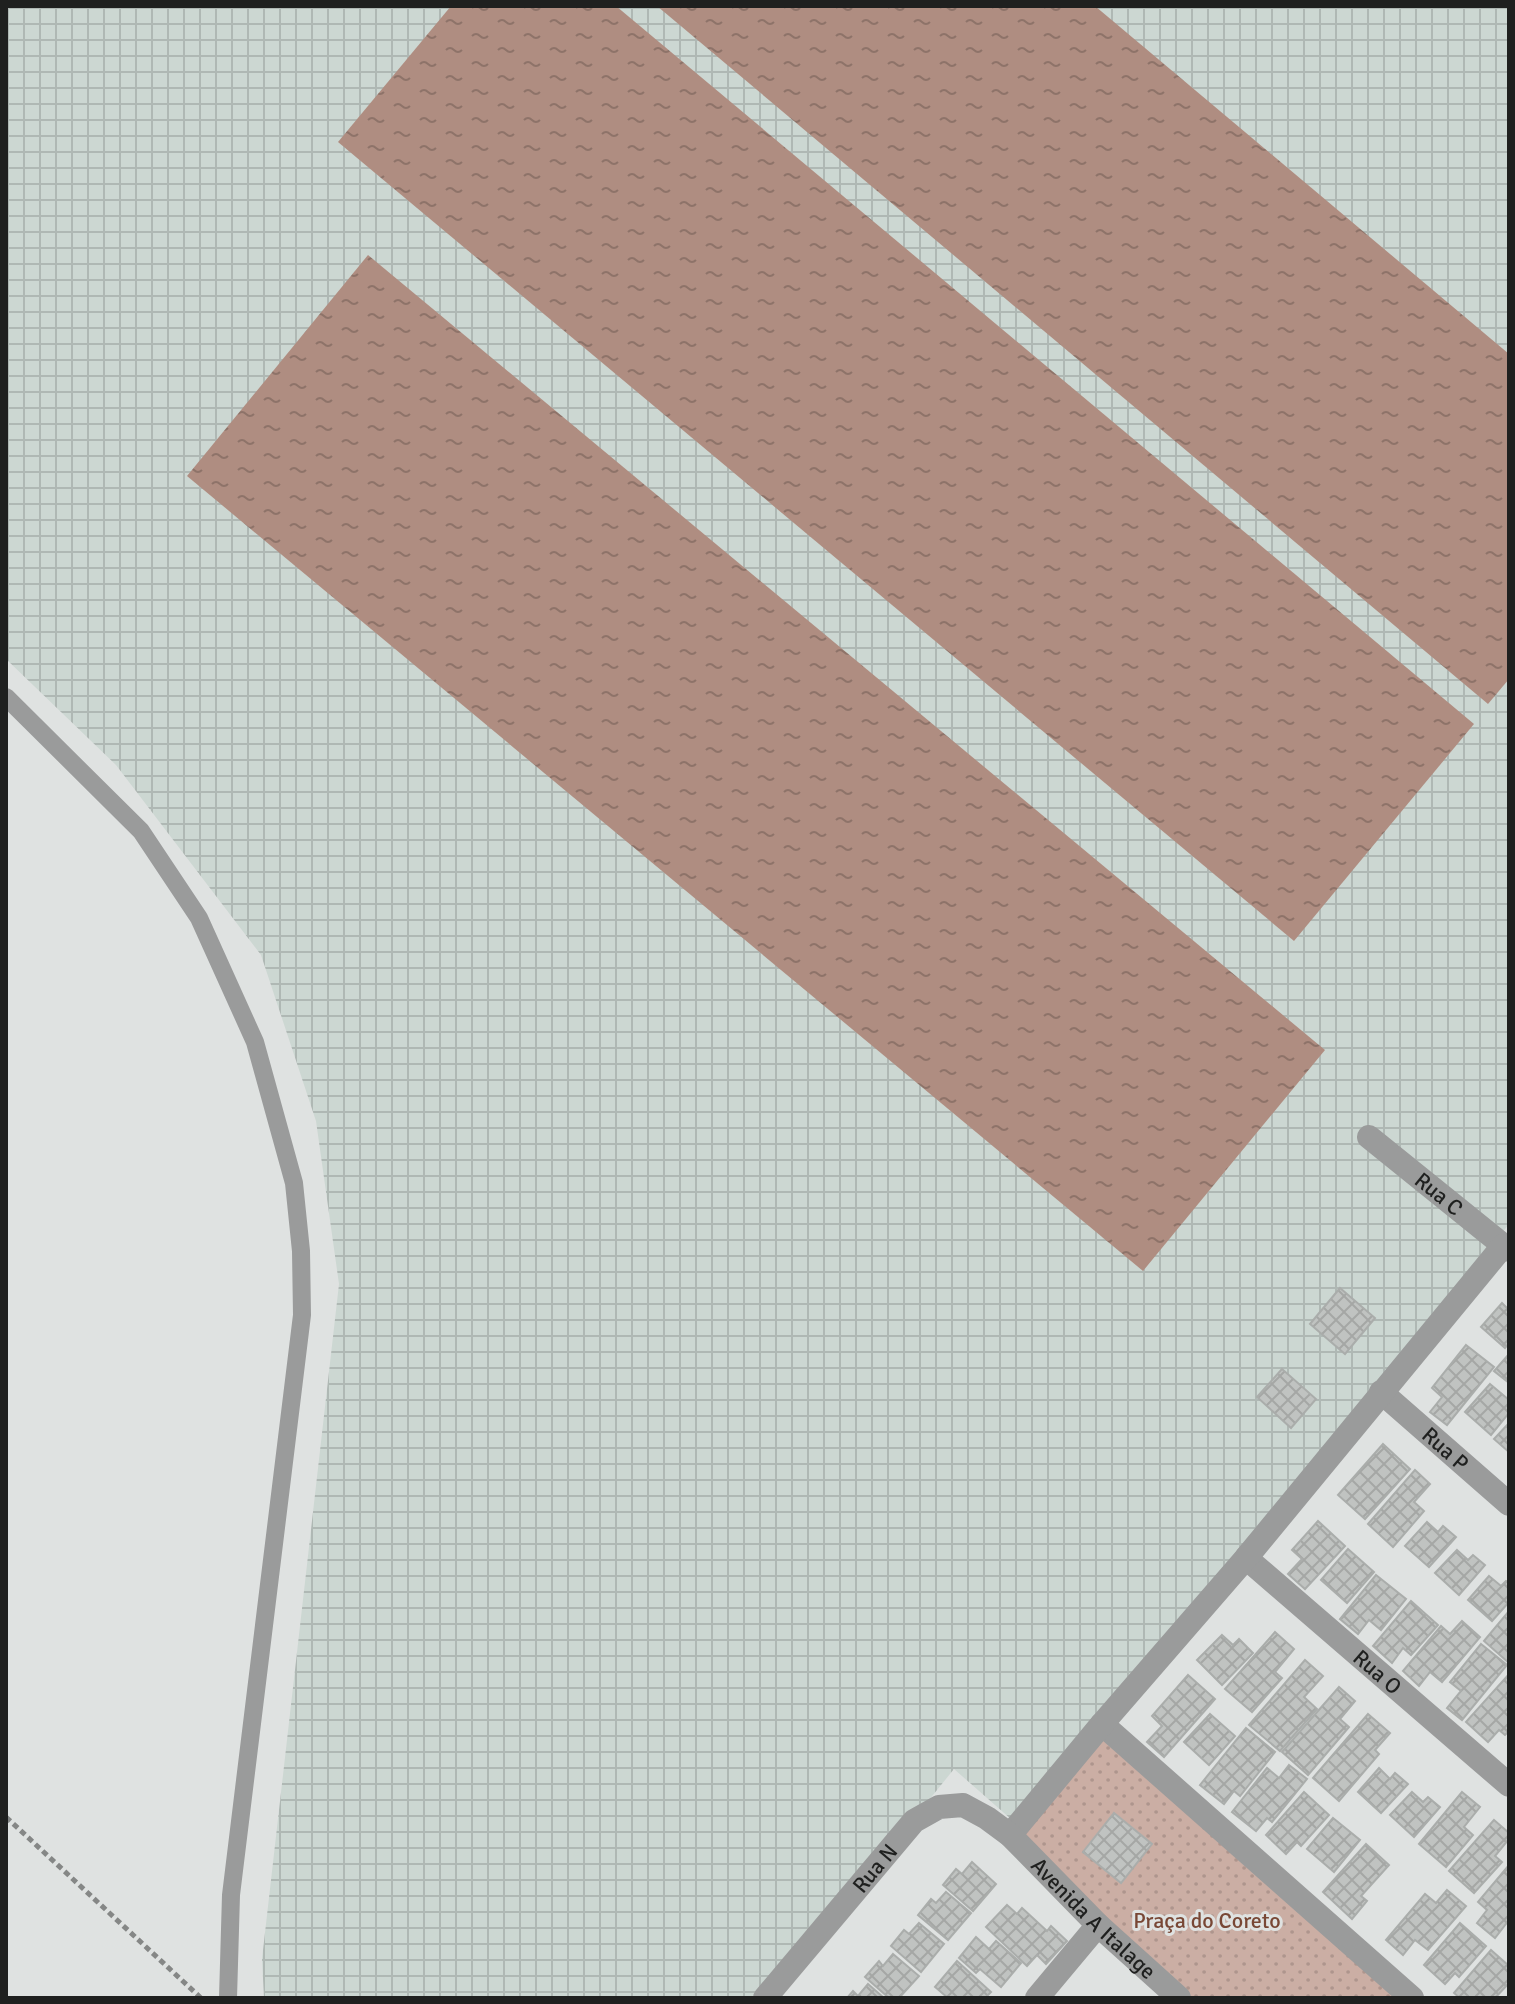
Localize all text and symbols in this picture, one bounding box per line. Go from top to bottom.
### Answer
street label: Rua C [1409,1166,1468,1221]
street label: Rua P [1416,1421,1474,1477]
street label: Rua O [1348,1644,1407,1700]
street label: Rua N [847,1838,903,1898]
street label: Avenida A Italage [1025,1852,1162,1985]
park label: Praça do Coreto [1133,1907,1281,1934]

